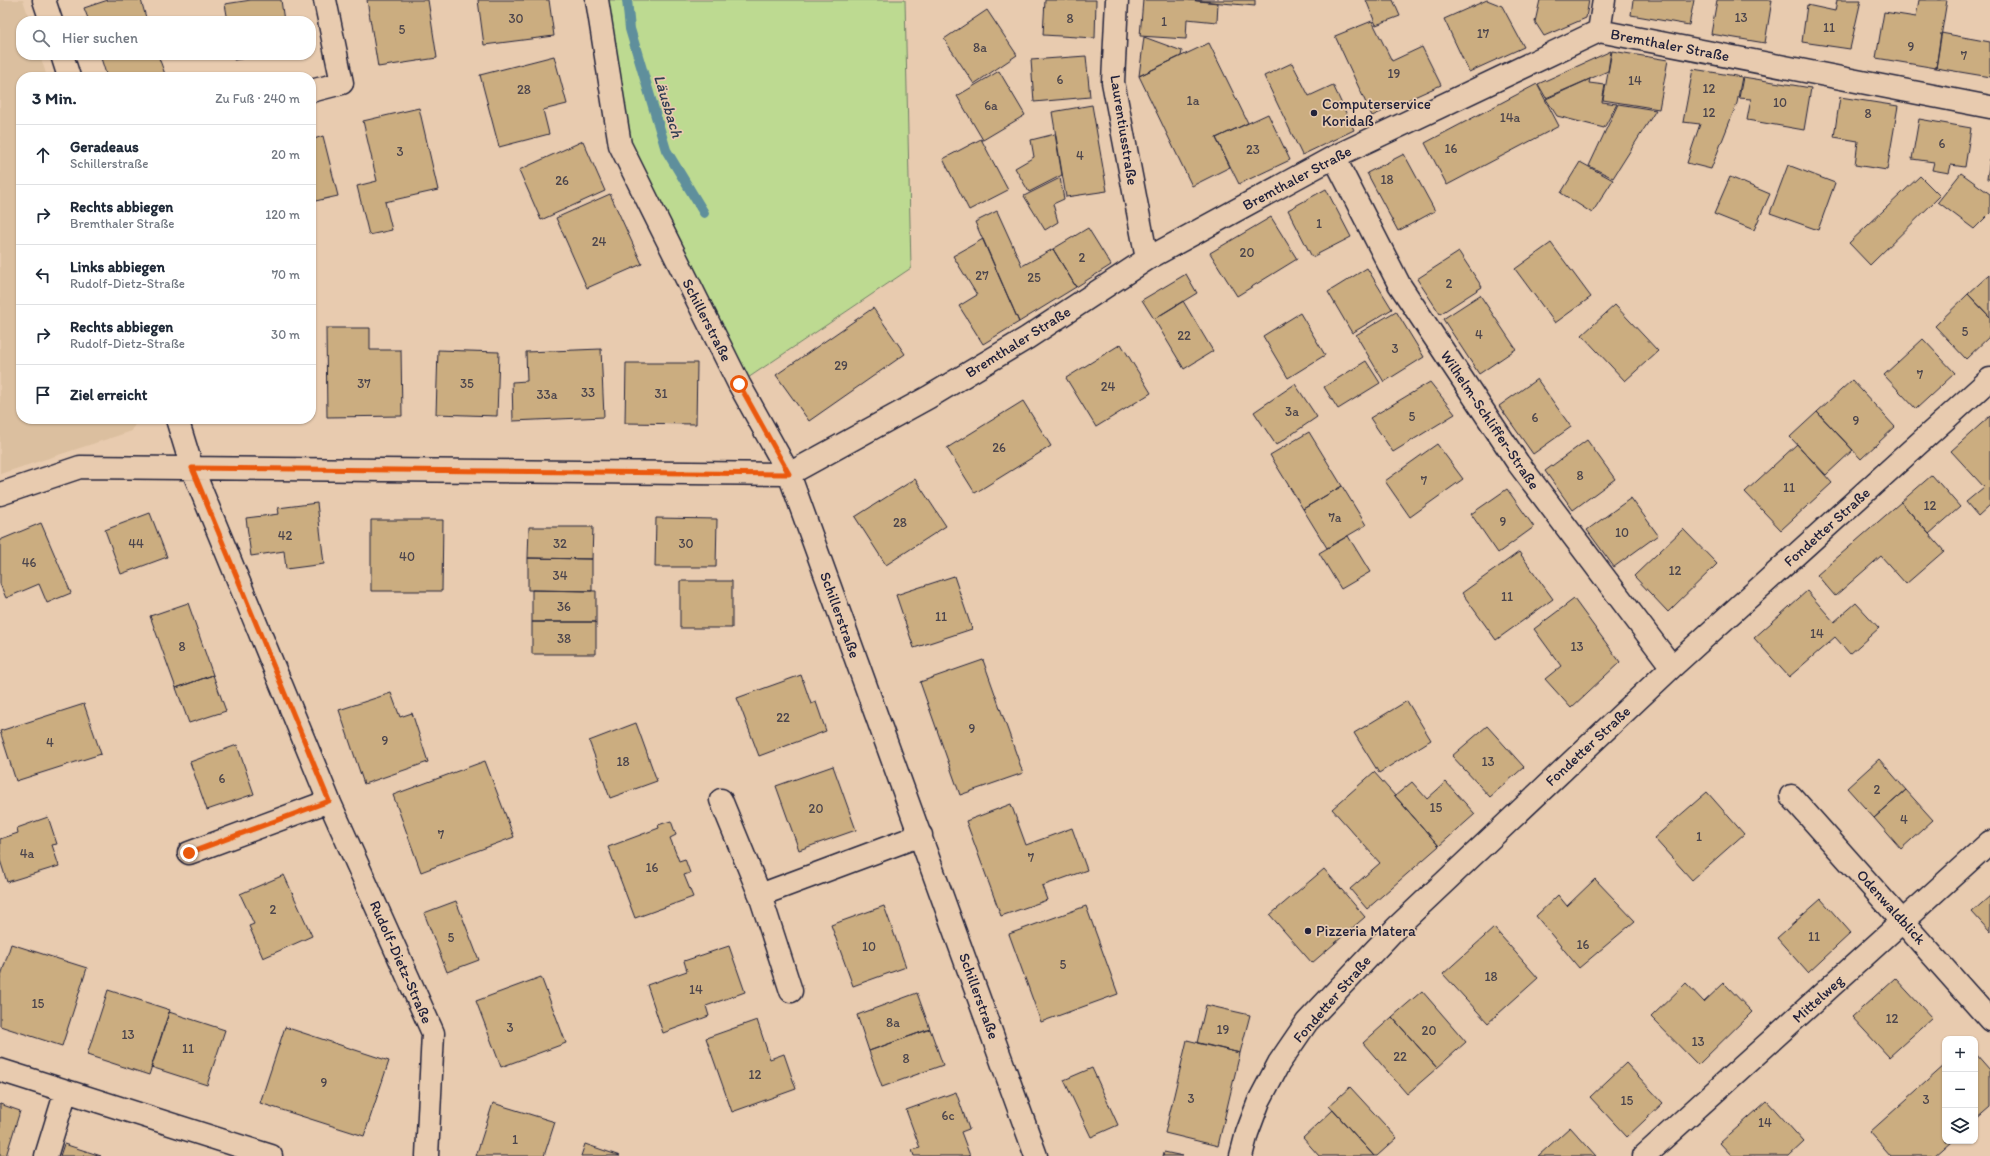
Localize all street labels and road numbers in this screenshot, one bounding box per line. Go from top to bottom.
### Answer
street label: Bremthaler Straße [1609,25,1731,65]
street label: Laurentiusstraße [1106,74,1142,186]
street label: Bremthaler Straße [1240,142,1354,214]
street label: Schillerstraße [678,276,736,364]
street label: Bremthaler Straße [962,302,1074,382]
street label: Wilhelm-Schliffer-Straße [1437,347,1543,493]
street label: Fondetter Straße [1780,484,1874,570]
street label: Schillerstraße [816,569,864,661]
street label: Fondetter Straße [1542,702,1634,790]
street label: Odenwaldblick [1853,866,1929,948]
street label: Rudolf-Dietz-Straße [366,898,436,1026]
street label: Schillerstraße [955,950,1003,1042]
street label: Fondetter Straße [1289,952,1375,1046]
street label: Mittelweg [1789,971,1848,1027]

